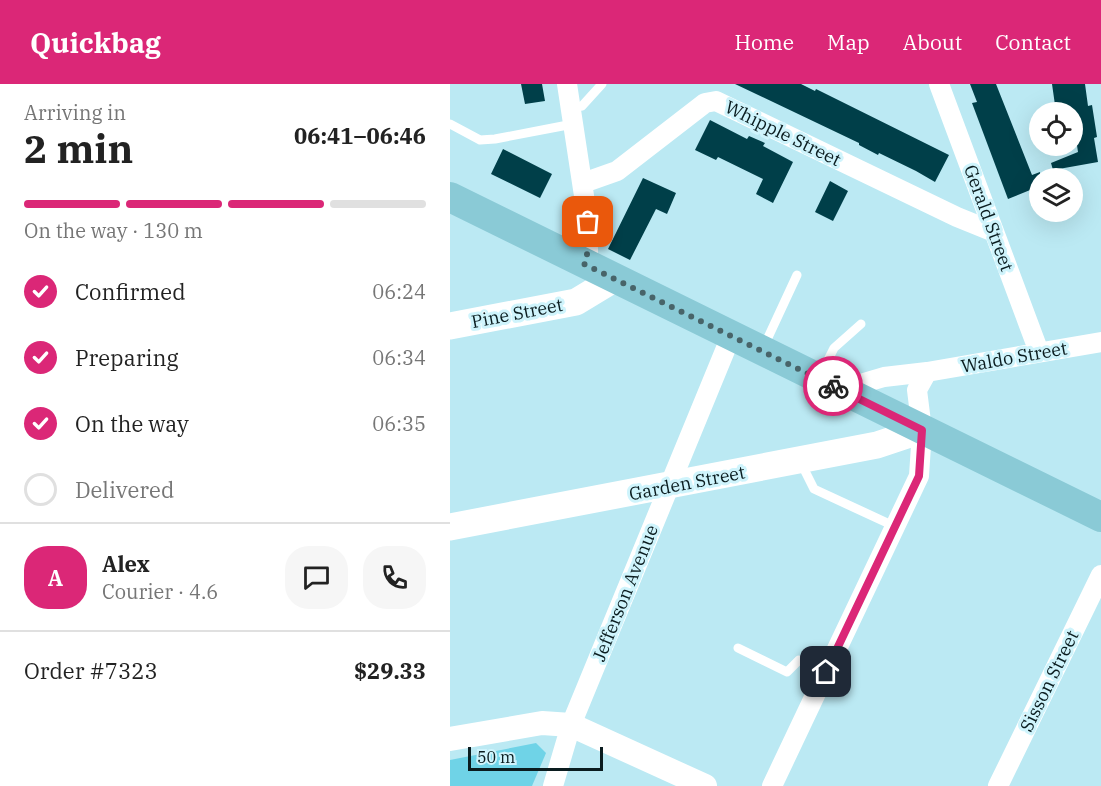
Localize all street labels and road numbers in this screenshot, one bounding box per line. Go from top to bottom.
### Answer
street label: Whipple Street [721,95,845,171]
street label: Gerald Street [959,162,1019,274]
street label: Pine Street [469,293,565,333]
street label: Waldo Street [959,336,1069,378]
street label: Garden Street [627,460,747,506]
street label: Jefferson Avenue [587,521,663,665]
street label: Sisson Street [1015,626,1083,736]

